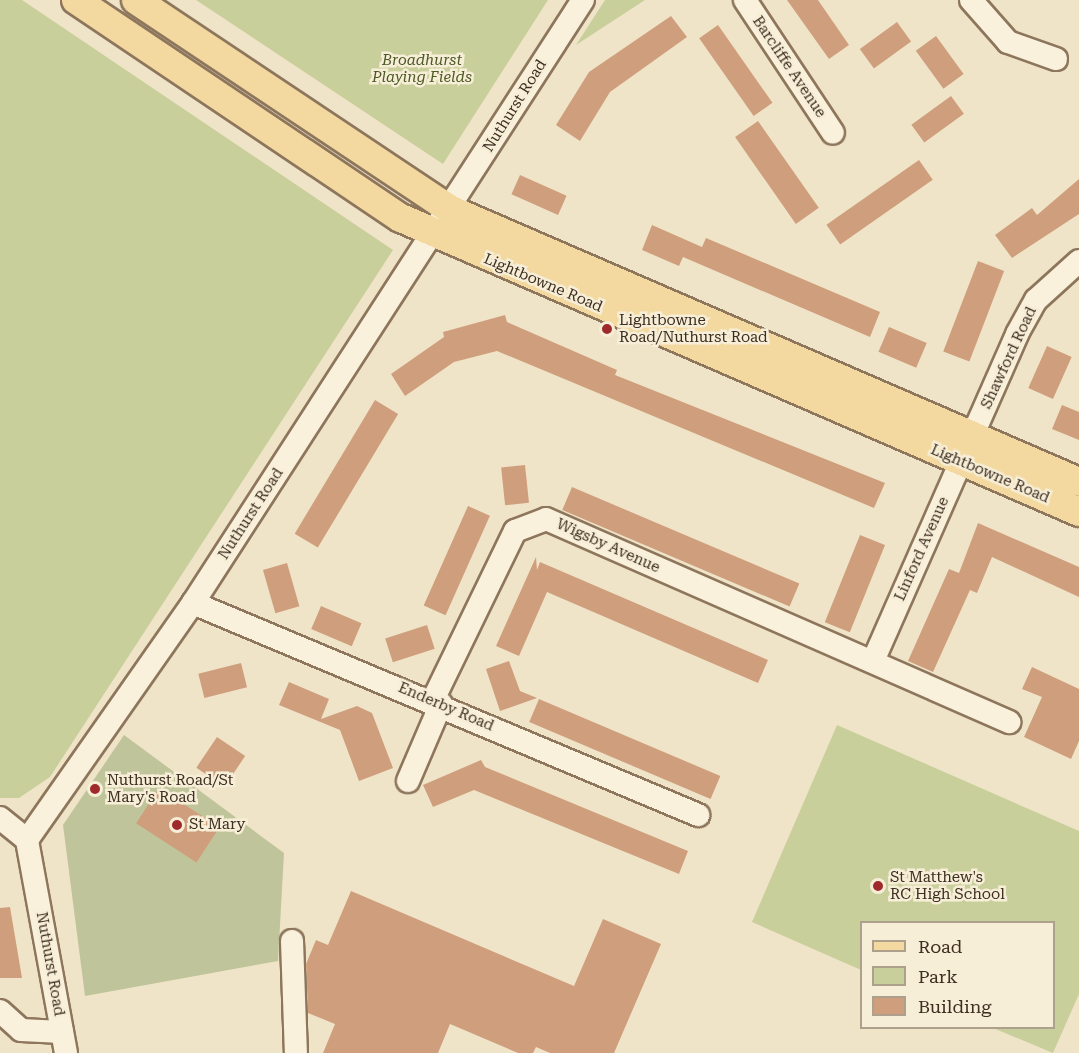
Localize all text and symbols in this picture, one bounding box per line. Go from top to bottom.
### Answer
street label: Barcliffe Avenue [748,13,830,121]
park label: Broadhurst Playing Fields [372,51,472,86]
street label: Nuthurst Road [479,57,551,155]
street label: Lightbowne Road [481,250,605,316]
street label: Shawford Road [977,304,1041,412]
place label: Lightbowne Road/Nuthurst Road [619,311,768,346]
marker: Lightbowne Road/Nuthurst Road [600,322,614,336]
street label: Lightbowne Road [928,441,1052,507]
street label: Nuthurst Road [215,465,287,563]
street label: Linford Avenue [891,494,953,604]
street label: Wigsby Avenue [553,515,663,577]
street label: Enderby Road [395,679,497,735]
place label: Nuthurst Road/St Mary's Road [107,771,233,806]
marker: Nuthurst Road/St Mary's Road [88,782,102,796]
place label: St Mary [189,816,245,834]
marker: St Mary [170,818,184,832]
place label: St Matthew's RC High School [890,868,1005,903]
marker: St Matthew's RC High School [871,879,885,893]
street label: Nuthurst Road [32,911,68,1017]
legend [860,921,1055,1029]
text: Road [918,936,962,957]
text: Park [918,966,958,987]
text: Building [918,996,992,1017]

